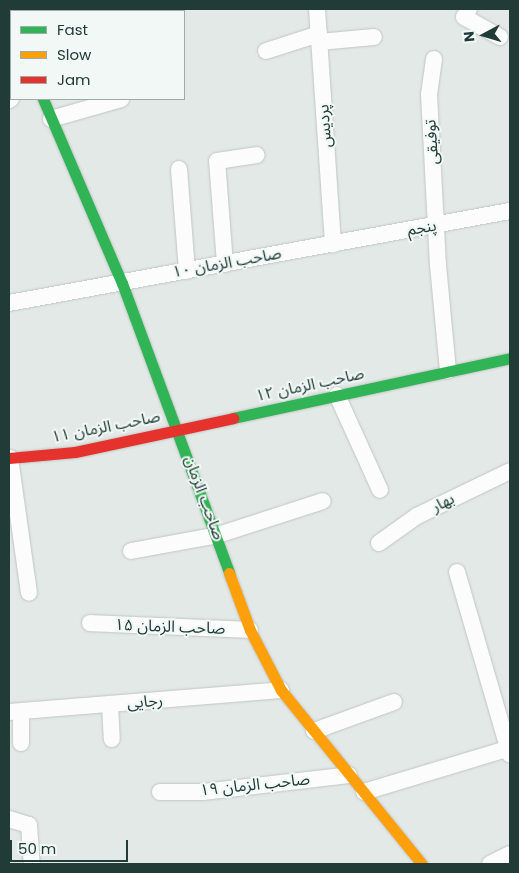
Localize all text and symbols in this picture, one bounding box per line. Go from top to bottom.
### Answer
legend [10,10,185,100]
north arrow [459,10,509,60]
text: Fast [57,19,88,40]
text: N [459,30,480,43]
text: Slow [57,44,91,65]
text: Jam [57,69,91,90]
street label: پردیس [314,104,336,148]
street label: توفیقی [421,119,443,165]
street label: پنجم [406,216,438,240]
street label: صاحب الزمان ۱۰ [171,244,283,282]
street label: صاحب الزمان ۱۲ [254,364,366,406]
street label: صاحب الزمان ۱۱ [50,407,162,447]
street label: صاحب الزمان [180,453,228,543]
street label: بهار [428,489,458,517]
street label: صاحب الزمان ۱۵ [114,615,226,639]
street label: رجایی [126,691,164,713]
street label: صاحب الزمان ۱۹ [199,770,311,800]
scale bar [12,830,130,862]
text: 50 m [18,838,56,859]

